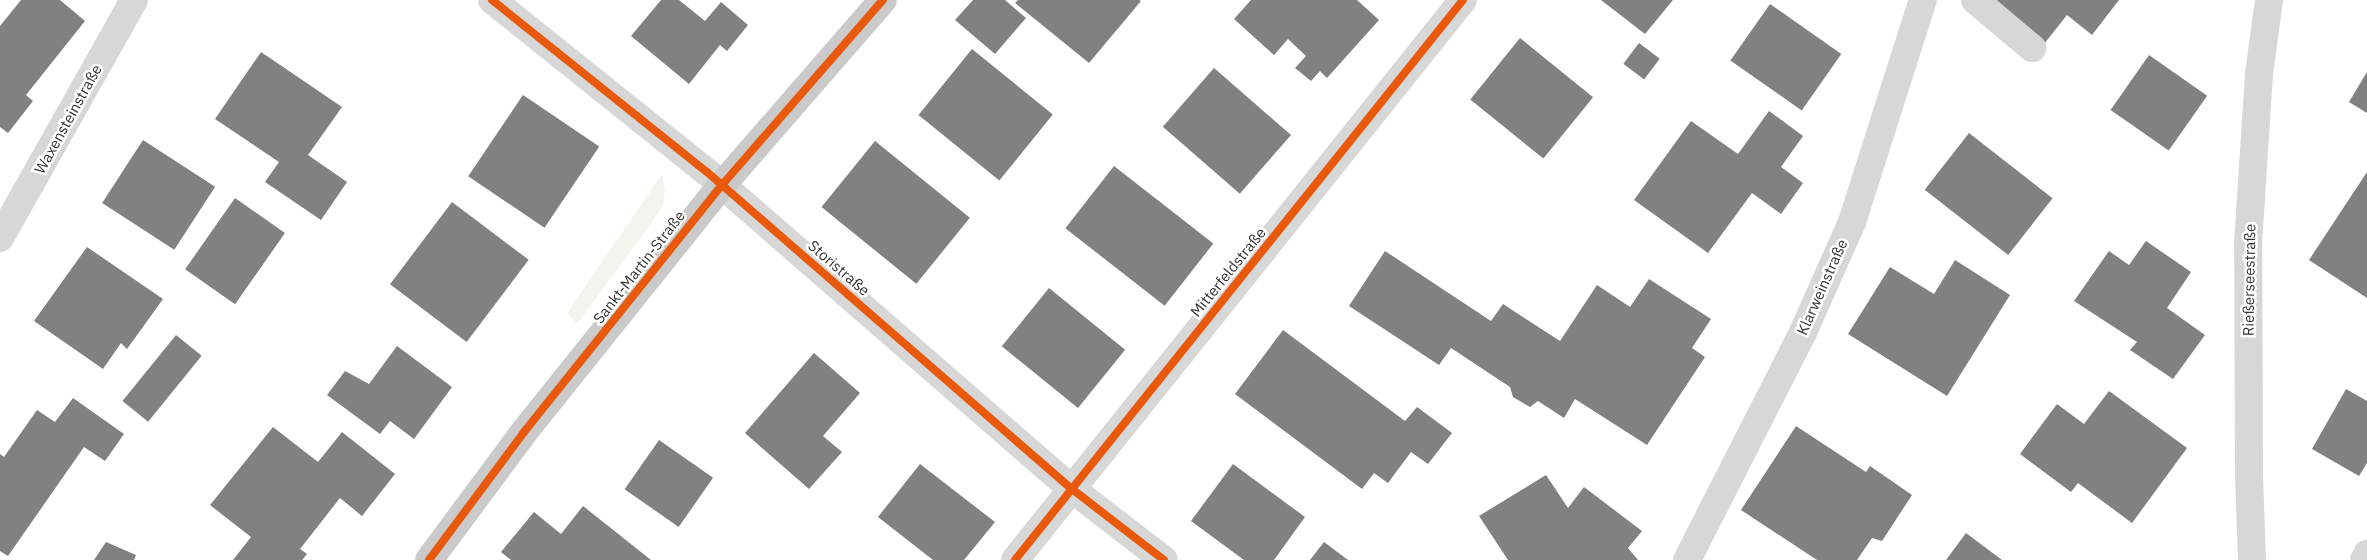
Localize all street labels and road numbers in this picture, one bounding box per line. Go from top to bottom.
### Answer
street label: Waxensteinstraße [31,61,105,177]
street label: Sankt-Martin-Straße [589,207,689,327]
street label: Mitterfeldstraße [1187,224,1269,320]
street label: Rießerseestraße [2239,224,2259,336]
street label: Storistraße [805,236,873,300]
street label: Klarweinstraße [1793,236,1851,338]

